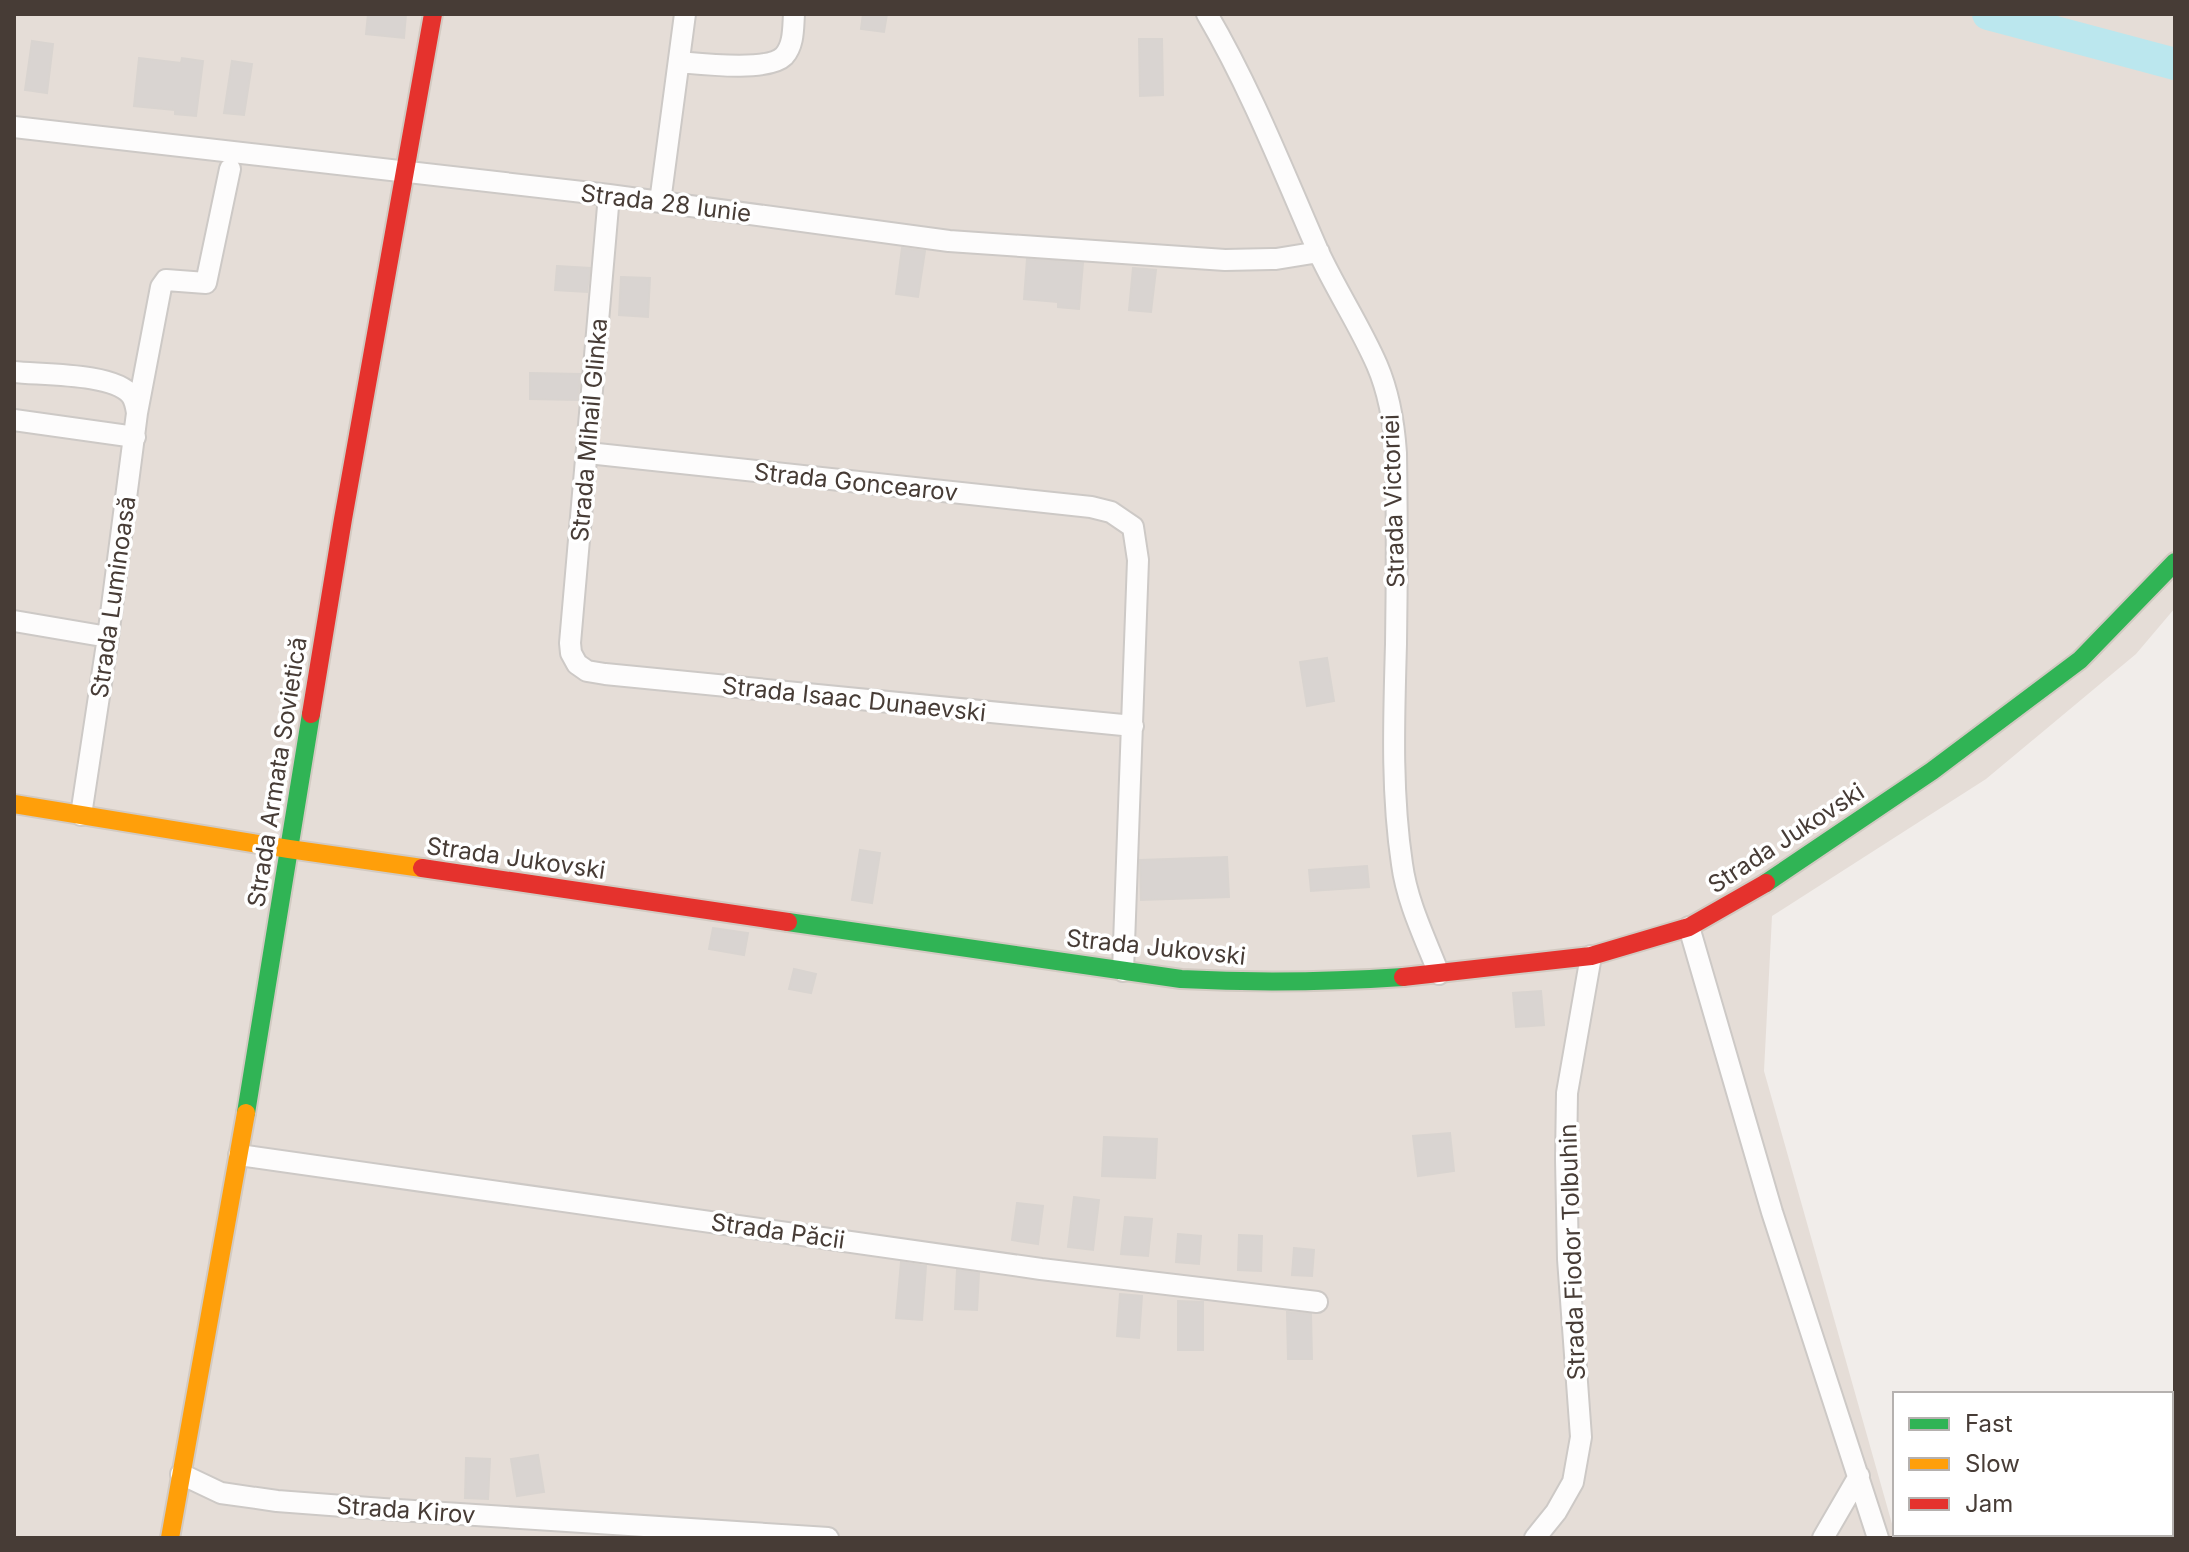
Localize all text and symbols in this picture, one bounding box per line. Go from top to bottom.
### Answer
street label: Strada 28 Iunie [579,178,753,228]
street label: Strada Mihail Glinka [565,317,613,543]
street label: Strada Victoriei [1375,414,1411,588]
street label: Strada Goncearov [753,457,959,507]
street label: Strada Luminoasă [84,494,142,700]
street label: Strada Armata Sovietică [241,635,313,909]
street label: Strada Isaac Dunaevski [721,671,987,727]
street label: Strada Jukovski [1703,777,1869,899]
street label: Strada Jukovski [425,831,607,885]
street label: Strada Jukovski [1065,923,1247,971]
street label: Strada Fiodor Tolbuhin [1553,1123,1591,1381]
street label: Strada Păcii [709,1207,847,1255]
legend [1893,1392,2173,1536]
text: Fast [1965,1409,2013,1438]
text: Slow [1965,1449,2020,1478]
text: Jam [1965,1489,2013,1518]
street label: Strada Kirov [336,1491,476,1529]

